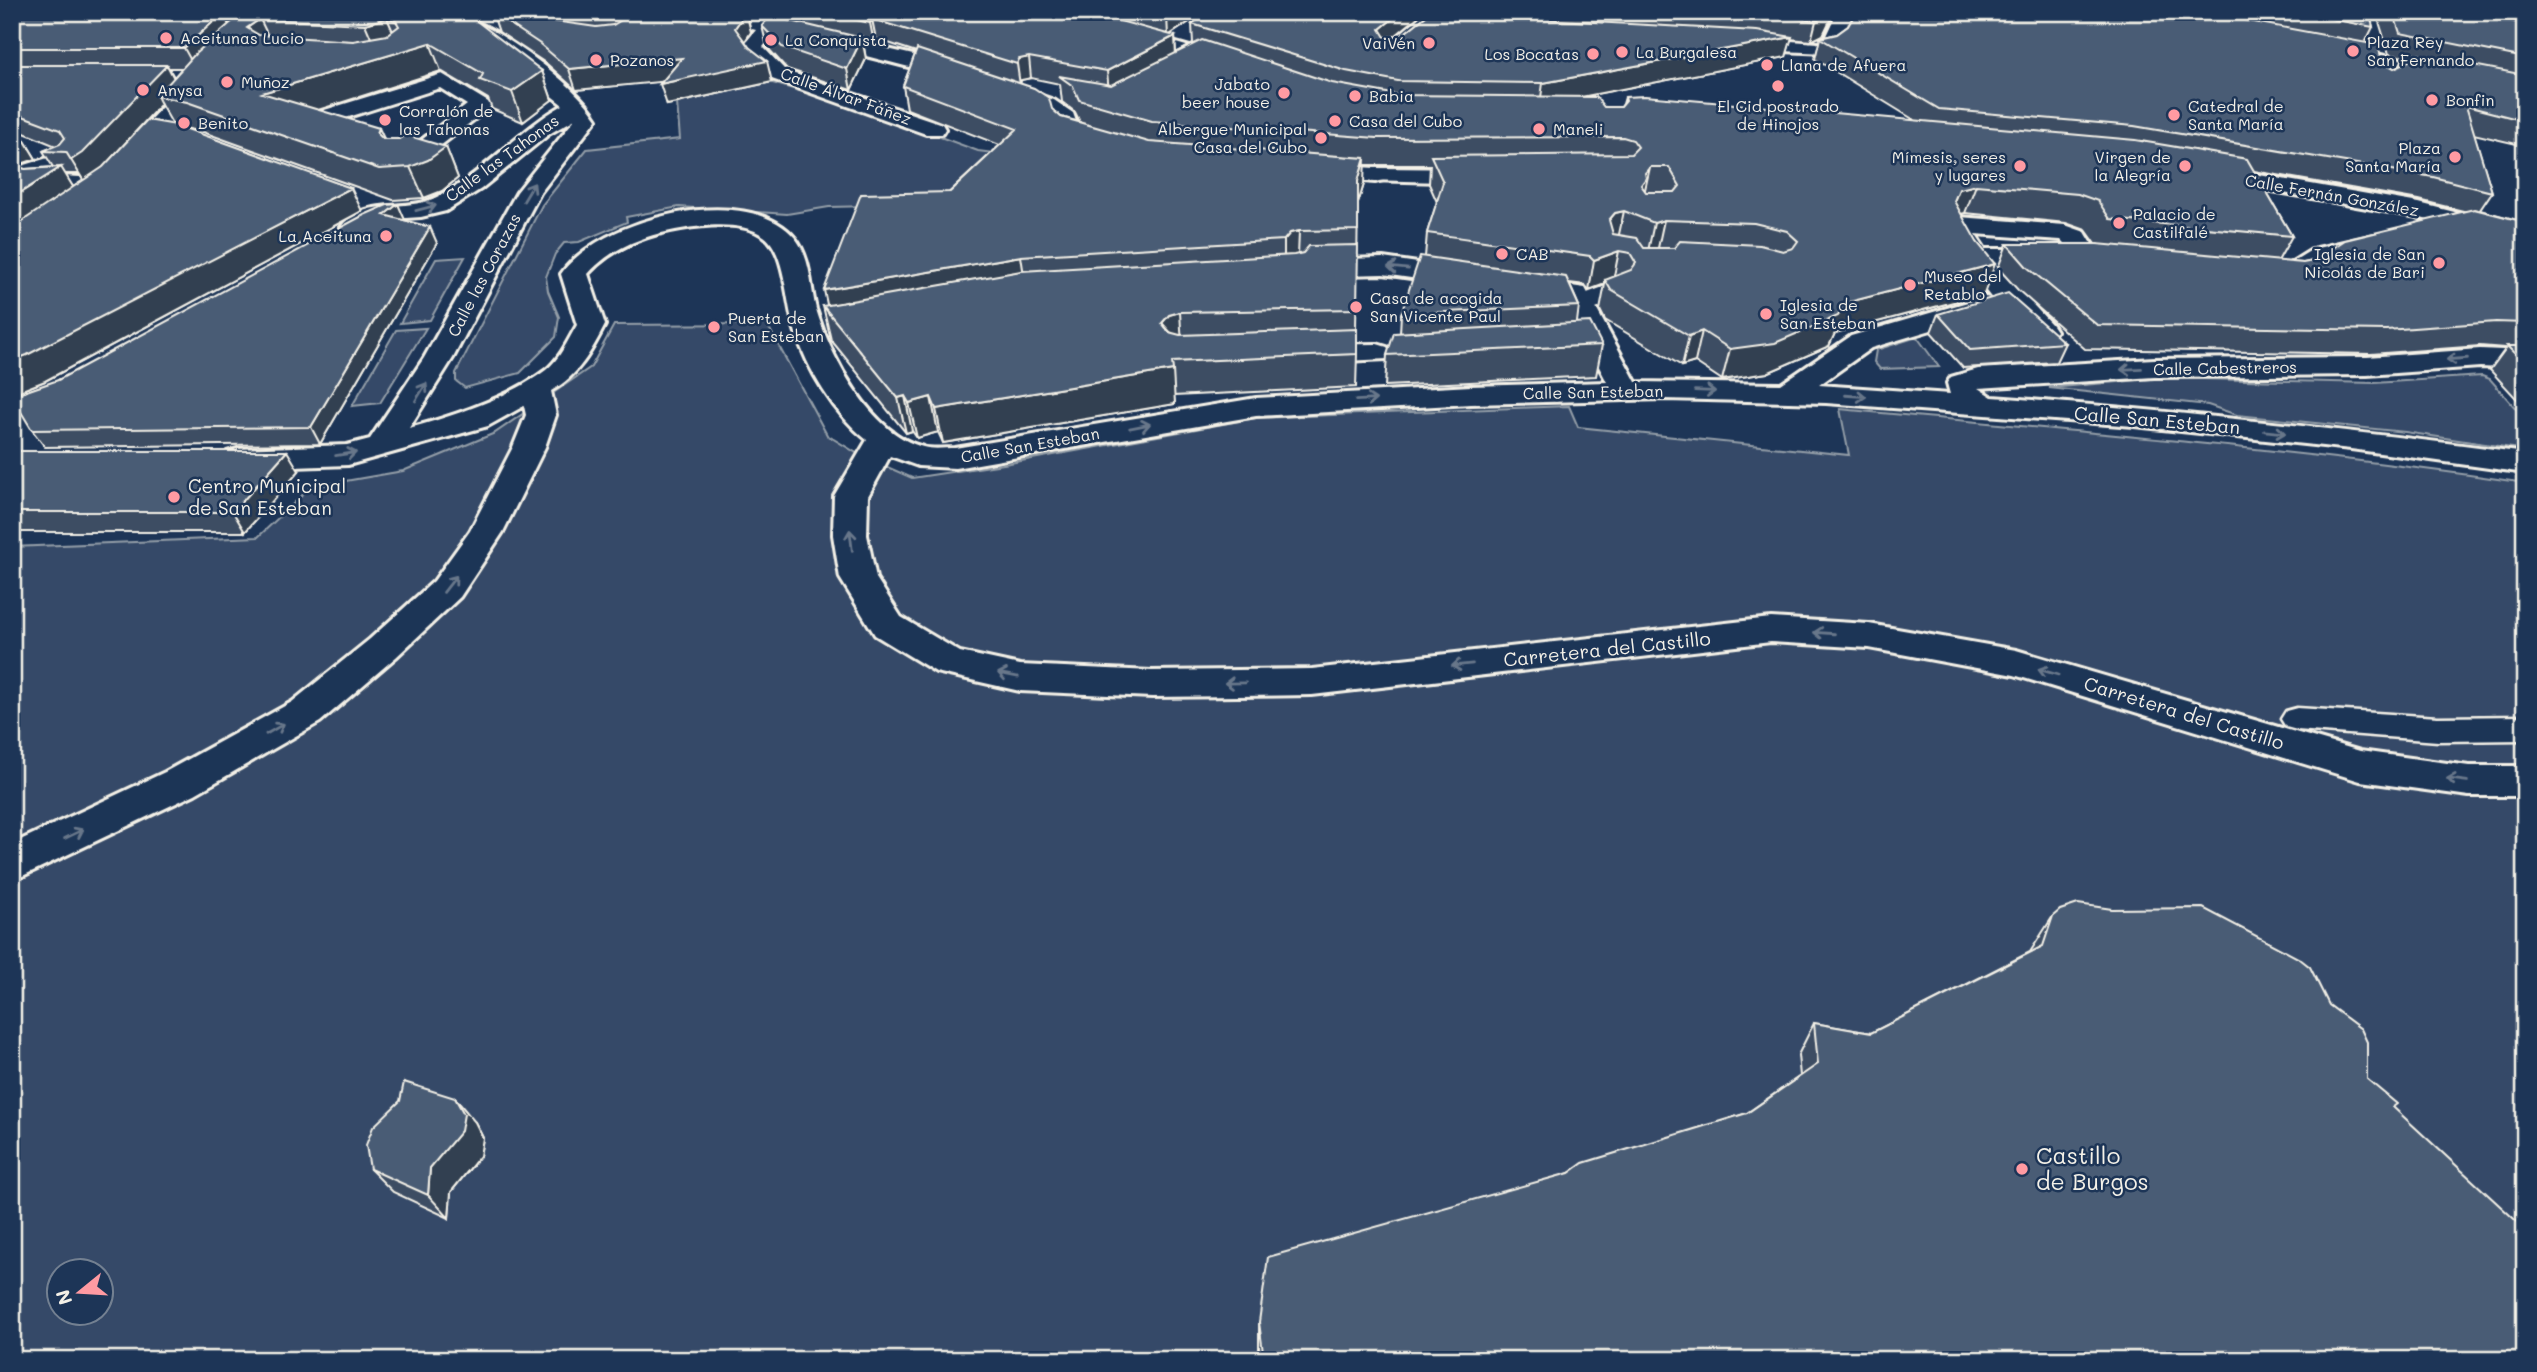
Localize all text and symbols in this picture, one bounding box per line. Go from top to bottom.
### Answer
place label: Aceitunas Lucio [180,27,304,48]
place label: La Conquista [785,29,887,50]
marker: Aceitunas Lucio [158,30,174,46]
place label: Plaza Rey San Fernando [2367,31,2474,70]
marker: La Conquista [763,32,779,48]
place label: VaiVén [1362,32,1415,53]
marker: VaiVén [1421,35,1437,51]
place label: La Burgalesa [1636,41,1737,62]
place label: Los Bocatas [1485,43,1579,64]
marker: Plaza Rey San Fernando [2345,43,2361,59]
marker: La Burgalesa [1614,44,1630,60]
marker: Los Bocatas [1585,46,1601,62]
place label: Pozanos [610,49,674,70]
marker: Pozanos [588,52,604,68]
place label: Llana de Afuera [1781,54,1907,75]
marker: Llana de Afuera [1759,57,1775,73]
street label: Calle Álvar Fáñez [778,62,915,129]
place label: Muñoz [241,71,290,92]
place label: Jabato beer house [1182,73,1270,112]
marker: Muñoz [219,74,235,90]
marker: El Cid postrado de Hinojos [1770,78,1786,94]
place label: Anysa [157,79,203,100]
marker: Anysa [135,82,151,98]
marker: Jabato beer house [1276,85,1292,101]
place label: Babia [1369,85,1414,106]
marker: Babia [1347,88,1363,104]
place label: Bonfin [2446,89,2494,110]
marker: Bonfin [2424,92,2440,108]
place label: El Cid postrado de Hinojos [1717,95,1839,134]
place label: Catedral de Santa María [2188,95,2284,134]
place label: Corralón de las Tahonas [399,100,493,139]
marker: Catedral de Santa María [2166,107,2182,123]
street label: Calle las Tahonas [441,109,563,206]
place label: Casa del Cubo [1349,110,1462,131]
place label: Benito [198,112,248,133]
marker: Corralón de las Tahonas [377,112,393,128]
marker: Casa del Cubo [1327,113,1343,129]
marker: Benito [176,115,192,131]
place label: Albergue Municipal Casa del Cubo [1157,118,1307,157]
place label: Maneli [1553,118,1603,139]
marker: Maneli [1531,121,1547,137]
marker: Albergue Municipal Casa del Cubo [1313,130,1329,146]
place label: Plaza Santa María [2345,137,2441,176]
place label: Mímesis, seres y lugares [1892,146,2006,185]
place label: Virgen de la Alegría [2095,146,2171,185]
marker: Plaza Santa María [2447,149,2463,165]
marker: Mímesis, seres y lugares [2012,158,2028,174]
marker: Virgen de la Alegría [2177,158,2193,174]
street label: Calle Fernán González [2244,169,2421,220]
one-way arrow [522,183,536,203]
one-way arrow [414,201,437,214]
place label: Palacio de Castilfalé [2133,203,2216,242]
street label: Calle las Corazas [442,209,525,340]
marker: Palacio de Castilfalé [2111,215,2127,231]
place label: La Aceituna [279,225,372,246]
marker: La Aceituna [378,228,394,244]
place label: CAB [1516,243,1548,264]
place label: Iglesia de San Nicolás de Bari [2305,243,2425,282]
marker: CAB [1494,246,1510,262]
marker: Iglesia de San Nicolás de Bari [2431,255,2447,271]
one-way arrow [1387,261,1410,274]
place label: Museo del Retablo [1924,265,2002,304]
marker: Museo del Retablo [1902,277,1918,293]
place label: Casa de acogida San Vicente Paul [1370,287,1503,326]
place label: Iglesia de San Esteban [1780,294,1876,333]
marker: Casa de acogida San Vicente Paul [1348,299,1364,315]
marker: Iglesia de San Esteban [1758,306,1774,322]
place label: Puerta de San Esteban [728,307,824,346]
marker: Puerta de San Esteban [706,319,722,335]
one-way arrow [2445,353,2468,366]
street label: Calle Cabestreros [2153,356,2297,379]
one-way arrow [2120,363,2143,376]
street label: Calle San Esteban [1523,380,1663,403]
one-way arrow [414,383,428,403]
one-way arrow [1694,384,1717,397]
one-way arrow [1844,390,1867,403]
one-way arrow [1354,394,1377,407]
street label: Calle San Esteban [2073,400,2241,439]
one-way arrow [1128,419,1151,432]
street label: Calle San Esteban [959,422,1101,467]
one-way arrow [2263,426,2286,439]
one-way arrow [334,447,357,460]
place label: Centro Municipal de San Esteban [188,473,346,520]
marker: Centro Municipal de San Esteban [166,489,182,505]
one-way arrow [845,529,858,552]
one-way arrow [442,576,457,594]
street label: Carretera del Castillo [1502,625,1712,672]
one-way arrow [1813,627,1836,640]
one-way arrow [1451,658,1474,671]
one-way arrow [2037,665,2060,678]
one-way arrow [997,668,1020,682]
street label: Carretera del Castillo [2081,670,2287,755]
one-way arrow [1224,676,1247,690]
one-way arrow [265,722,285,736]
one-way arrow [2446,773,2468,786]
one-way arrow [63,827,84,841]
place label: Castillo de Burgos [2036,1140,2149,1196]
marker: Castillo de Burgos [2014,1161,2030,1177]
north arrow [46,1256,116,1326]
text: N [49,1287,77,1308]

